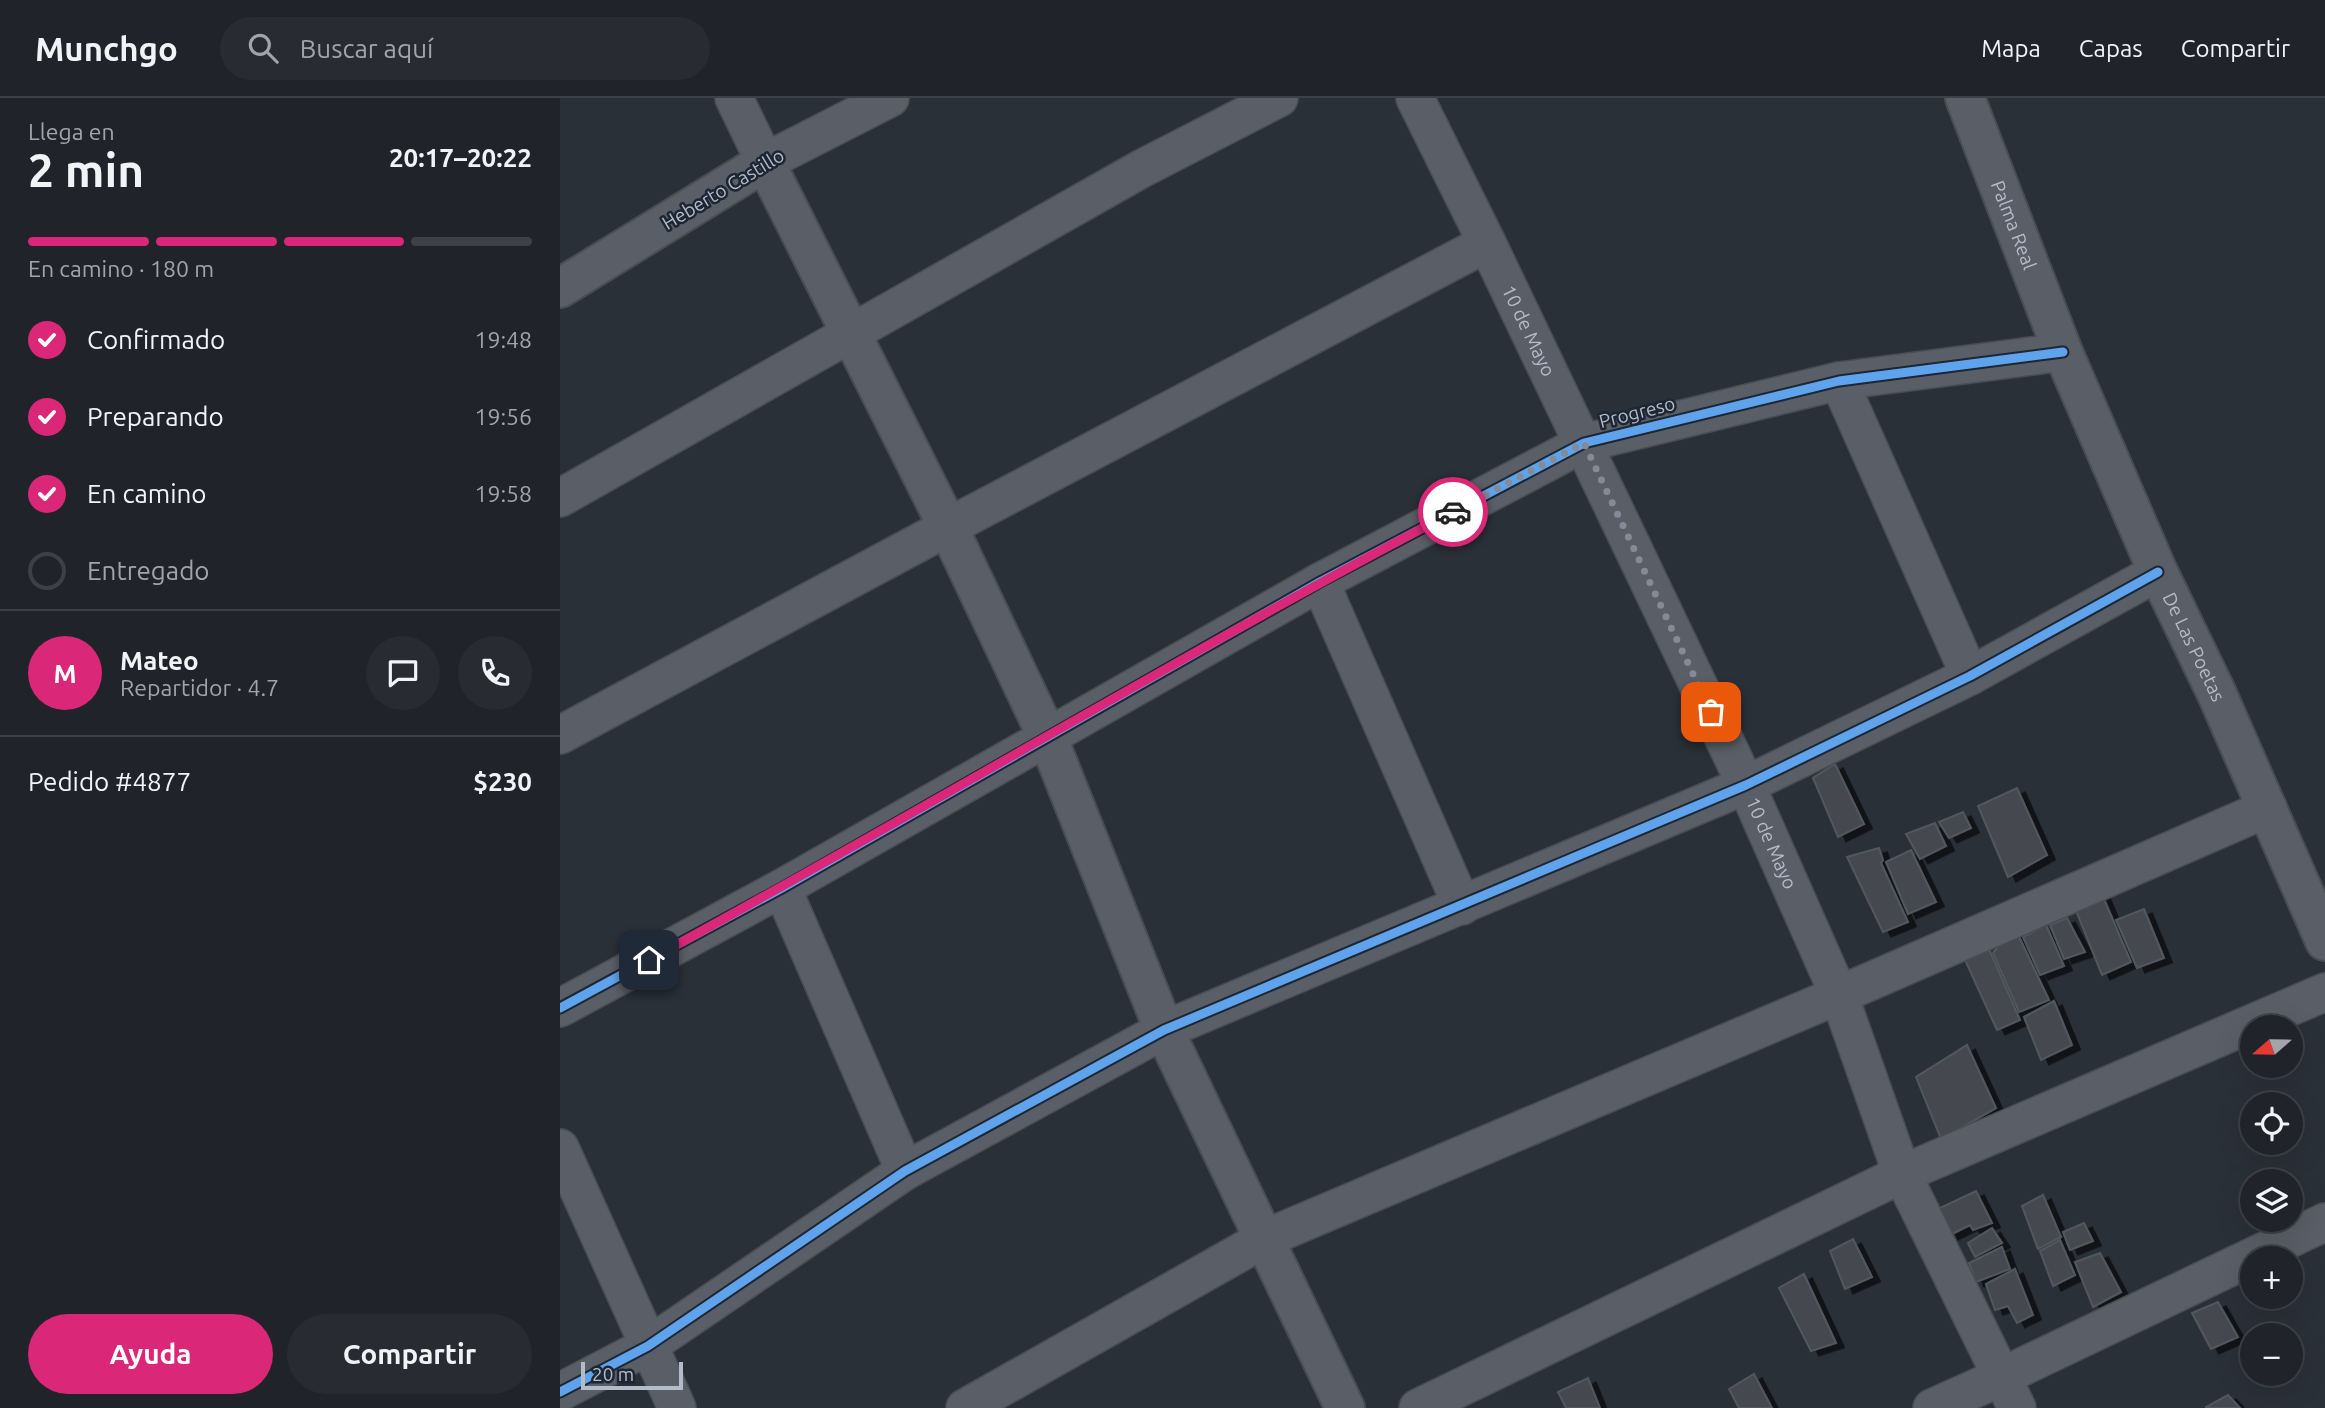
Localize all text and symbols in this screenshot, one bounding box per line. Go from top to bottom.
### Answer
search box [220,17,710,80]
icon: search [244,29,282,67]
text: Munchgo [35,30,178,67]
text: Buscar aquí [300,34,433,63]
text: Mapa [1981,35,2041,62]
text: Capas [2079,35,2143,62]
text: Compartir [2181,35,2290,62]
text: Llega en [28,119,115,144]
text: 20:17–20:22 [389,143,532,172]
text: 2 min [28,144,144,196]
street label: Heberto Castillo [658,144,788,234]
street label: Palma Real [1987,177,2041,273]
text: En camino · 180 m [28,256,214,281]
street label: 10 de Mayo [1498,282,1560,380]
icon: check [28,321,66,359]
text: Confirmado [87,325,225,354]
text: 19:48 [474,327,532,352]
street label: Progreso [1597,392,1677,432]
icon: check [28,398,66,436]
text: Preparando [87,402,224,431]
text: 19:56 [474,404,532,429]
icon: check [28,475,66,513]
courier [1418,477,1488,547]
text: En camino [87,479,207,508]
text: 19:58 [474,481,532,506]
icon: car [1434,493,1472,531]
text: Entregado [87,556,210,585]
street label: De Las Poetas [2158,589,2230,705]
button: chat [366,636,440,710]
button: phone [458,636,532,710]
text: Mateo [120,646,199,675]
text: M [53,659,77,688]
text: Repartidor · 4.7 [120,675,279,700]
pin [1681,682,1741,742]
icon: bag [1692,693,1730,731]
text: Pedido #4877 [28,767,191,796]
text: $230 [473,767,532,796]
street label: 10 de Mayo [1742,794,1802,892]
pin [619,930,679,990]
icon: home [630,941,668,979]
north arrow [2240,1015,2303,1078]
map controls [2240,1015,2303,1386]
button: locate [2240,1092,2303,1155]
button: layers [2240,1169,2303,1232]
button: + [2240,1246,2303,1309]
button: Ayuda [28,1314,273,1394]
button: Compartir [287,1314,532,1394]
button: − [2240,1323,2303,1386]
scale bar [581,1359,682,1391]
text: 20 m [592,1363,634,1385]

